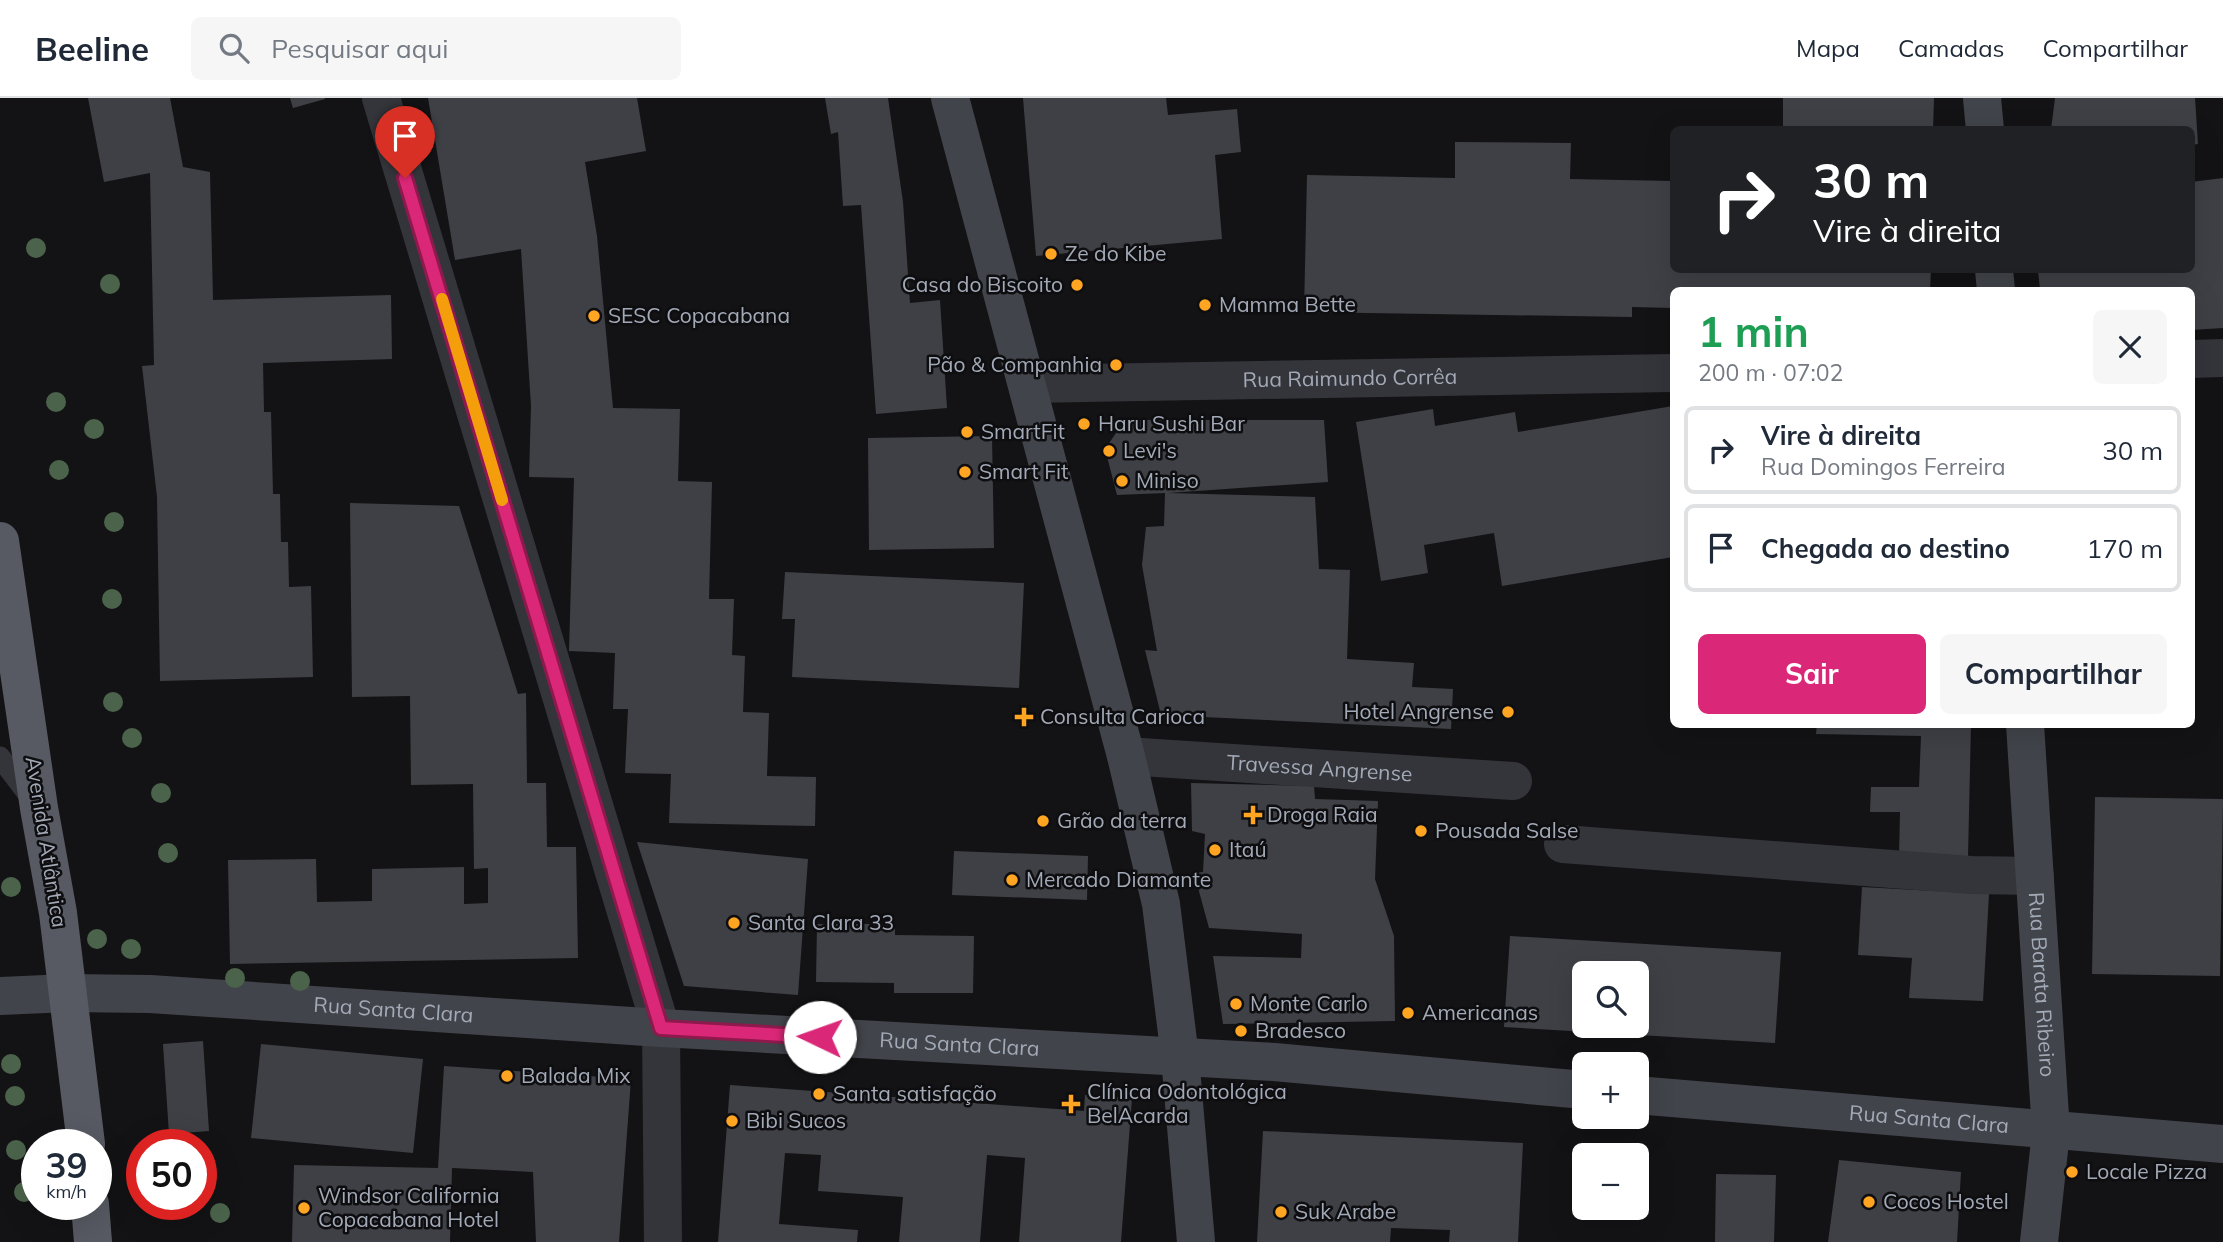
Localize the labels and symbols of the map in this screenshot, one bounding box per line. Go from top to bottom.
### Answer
pin [375,106,435,178]
place label: Ze do Kibe [1065,240,1167,266]
marker: Ze do Kibe [1043,246,1059,262]
place label: Casa do Biscoito [902,271,1063,297]
marker: Casa do Biscoito [1069,277,1085,293]
place label: Mamma Bette [1219,291,1356,317]
marker: Mamma Bette [1197,297,1213,313]
place label: SESC Copacabana [608,302,790,328]
marker: SESC Copacabana [586,308,602,324]
place label: Pão & Companhia [927,351,1102,377]
marker: Pão & Companhia [1108,357,1124,373]
street label: Rua Raimundo Corrêa [1242,363,1457,392]
place label: Haru Sushi Bar [1098,410,1245,436]
marker: Haru Sushi Bar [1076,416,1092,432]
place label: SmartFit [981,418,1065,444]
marker: SmartFit [959,424,975,440]
place label: Levi's [1123,437,1177,463]
marker: Levi's [1101,443,1117,459]
place label: Smart Fit [979,458,1068,484]
marker: Smart Fit [957,464,973,480]
place label: Miniso [1136,467,1199,493]
marker: Miniso [1114,473,1130,489]
place label: Hotel Angrense [1343,698,1494,724]
place label: Consulta Carioca [1040,703,1205,729]
marker: Hotel Angrense [1500,704,1516,720]
marker: Consulta Carioca [1014,707,1034,727]
street label: Travessa Angrense [1226,749,1413,786]
street label: Avenida Atlântica [21,754,73,929]
place label: Droga Raia [1267,801,1378,827]
place label: Grão da terra [1057,807,1187,833]
marker: Droga Raia [1245,807,1261,823]
marker: Grão da terra [1035,813,1051,829]
place label: Pousada Salse [1435,817,1579,843]
marker: Pousada Salse [1413,823,1429,839]
place label: Itaú [1229,836,1267,862]
marker: Itaú [1207,842,1223,858]
place label: Mercado Diamante [1026,866,1211,892]
marker: Mercado Diamante [1004,872,1020,888]
street label: Rua Barata Ribeiro [2024,891,2061,1078]
place label: Santa Clara 33 [748,909,894,935]
marker: Santa Clara 33 [726,915,742,931]
place label: Monte Carlo [1250,990,1368,1016]
street label: Rua Santa Clara [313,991,474,1027]
marker: Monte Carlo [1228,996,1244,1012]
place label: Americanas [1422,999,1538,1025]
position arrow [783,1000,857,1074]
marker: Americanas [1400,1005,1416,1021]
place label: Bradesco [1255,1017,1346,1043]
marker: Bradesco [1233,1023,1249,1039]
street label: Rua Santa Clara [879,1026,1040,1061]
place label: Balada Mix [521,1062,630,1088]
marker: Balada Mix [499,1068,515,1084]
place label: Clínica Odontológica BelAcarda [1087,1078,1287,1128]
place label: Santa satisfação [833,1080,997,1106]
marker: Santa satisfação [811,1086,827,1102]
marker: Clínica Odontológica BelAcarda [1061,1094,1081,1114]
street label: Rua Santa Clara [1848,1099,2010,1138]
place label: Bibi Sucos [746,1107,846,1133]
marker: Bibi Sucos [724,1113,740,1129]
speed limit sign: 50 [126,1129,217,1220]
place label: Locale Pizza [2086,1158,2207,1184]
marker: Locale Pizza [2064,1164,2080,1180]
place label: Windsor California Copacabana Hotel [318,1182,500,1232]
place label: Cocos Hostel [1883,1188,2009,1214]
marker: Cocos Hostel [1861,1194,1877,1210]
place label: Suk Arabe [1295,1198,1396,1224]
marker: Windsor California Copacabana Hotel [296,1200,312,1216]
marker: Suk Arabe [1273,1204,1289,1220]

